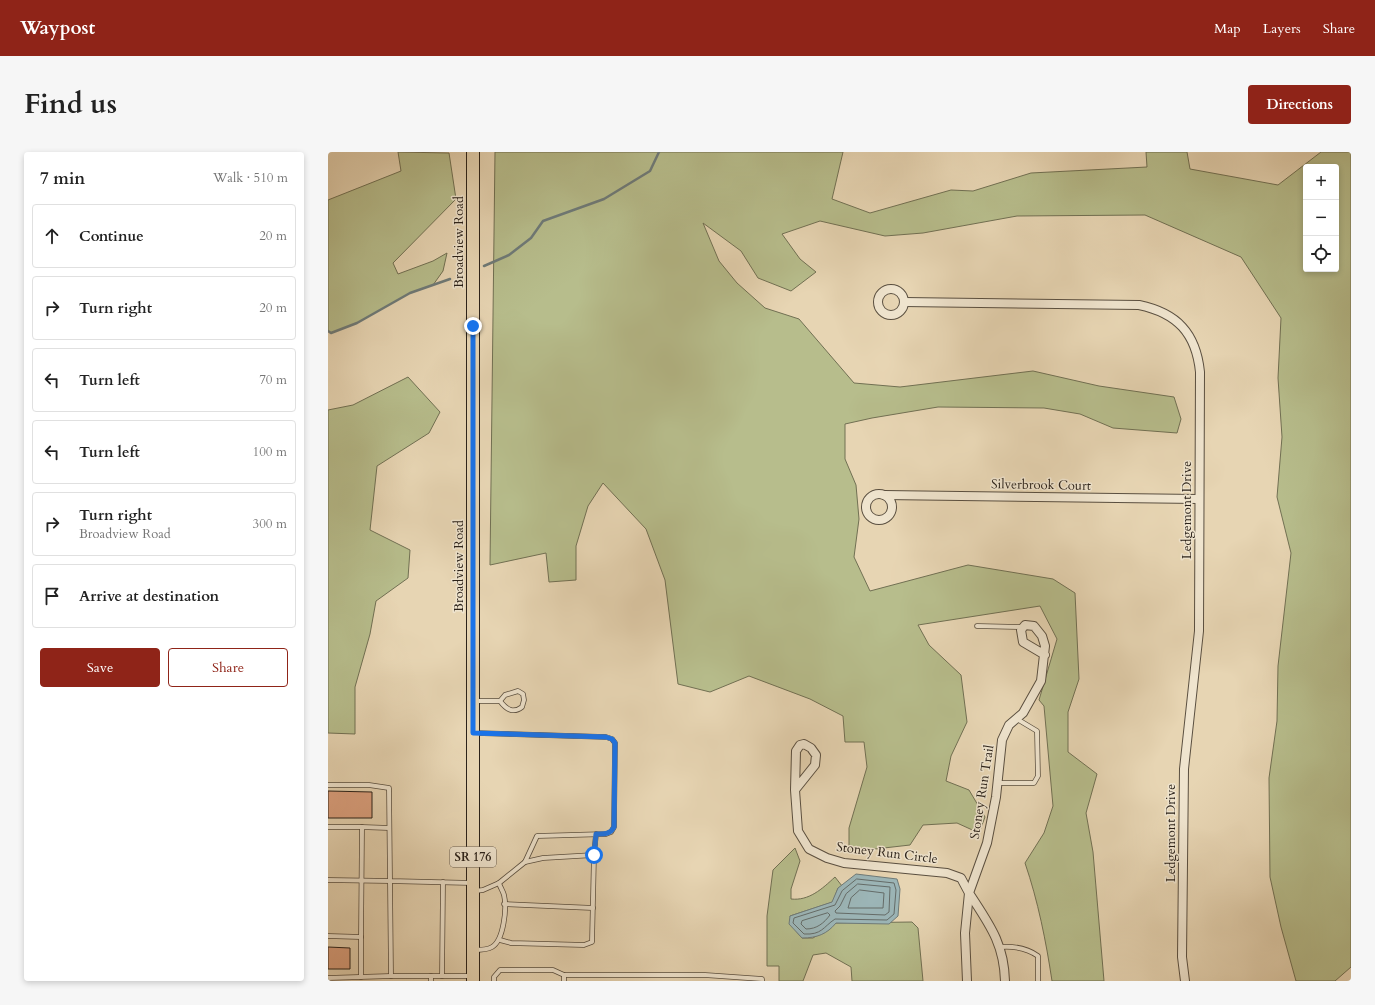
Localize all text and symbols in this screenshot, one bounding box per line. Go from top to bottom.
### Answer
text: Waypost [20,15,95,41]
text: Map [1214,19,1241,38]
text: Layers [1263,19,1301,38]
text: Share [1323,19,1355,38]
text: Find us [24,85,117,123]
button: Directions [1248,85,1351,124]
map controls [1303,164,1339,272]
button: + [1303,164,1339,200]
text: 7 min [40,167,85,190]
text: Walk · 510 m [213,169,288,187]
street label: Broadview Road [450,196,468,288]
button: − [1303,200,1339,236]
icon: ahead [41,225,63,247]
text: Continue [79,226,144,246]
text: 20 m [259,227,287,245]
button: locate [1303,236,1339,272]
icon: right [41,297,63,319]
text: Turn right [79,298,152,318]
text: 20 m [259,299,287,317]
route end [464,317,482,335]
icon: left [41,369,63,391]
text: Turn left [79,370,140,390]
text: 70 m [259,371,287,389]
icon: left [41,441,63,463]
text: Turn left [79,442,140,462]
text: 100 m [253,443,287,461]
street label: Ledgemont Drive [1178,461,1196,559]
street label: Silverbrook Court [991,475,1091,495]
text: Turn right [79,505,152,525]
icon: right [41,513,63,535]
text: 300 m [253,515,287,533]
street label: Broadview Road [450,520,468,612]
text: Broadview Road [79,525,171,543]
icon: arrive [41,585,63,607]
text: Arrive at destination [79,586,219,606]
button: Save [40,648,160,687]
button: Share [168,648,288,687]
street label: Stoney Run Trail [966,743,998,840]
street label: Ledgemont Drive [1162,784,1180,882]
street label: Stoney Run Circle [835,838,939,868]
route start [585,846,603,864]
road number: SR 176 [450,847,496,867]

